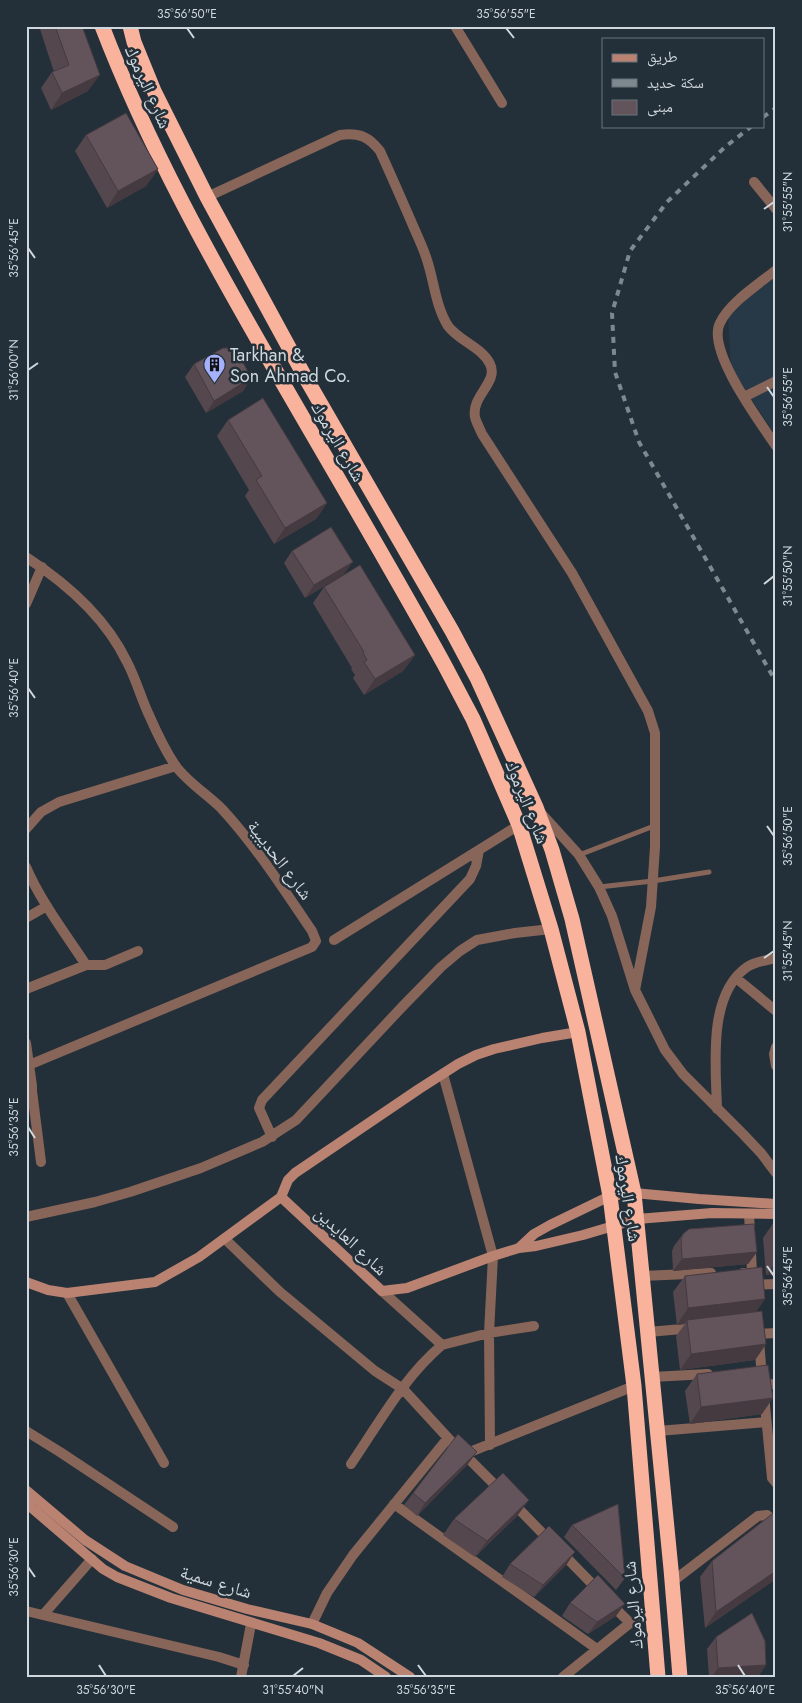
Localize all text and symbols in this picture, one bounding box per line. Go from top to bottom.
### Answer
text: 35°56'50"E [157,5,217,23]
text: 35°56'55"E [476,5,536,23]
legend [602,38,764,128]
street label: شارع اليرموك [118,41,178,133]
text: طريق [647,46,678,68]
text: سكة حديد [647,72,704,94]
text: مبنى [647,96,673,118]
text: 31°55'55"N [779,172,797,232]
text: 35°56'45"E [5,218,23,278]
text: 31°56'00"N [5,339,23,401]
place label: Tarkhan & Son Ahmad Co. [230,342,351,389]
building icon: Tarkhan & Son Ahmad Co. [202,353,226,384]
text: 35°56'55"E [779,367,797,427]
street label: شارع اليرموك [305,397,371,487]
text: 31°55'50"N [779,545,797,607]
text: 35°56'40"E [5,658,23,718]
street label: شارع اليرموك [498,756,556,848]
text: 35°56'50"E [779,806,797,866]
street label: شارع الحديبية [241,815,319,905]
text: 31°55'45"N [779,921,797,981]
text: 35°56'35"E [5,1097,23,1157]
street label: شارع اليرموك [608,1152,648,1244]
street label: شارع العايدين [309,1200,393,1282]
text: 35°56'45"E [779,1246,797,1306]
text: 35°56'30"E [5,1537,23,1597]
street label: شارع سمية [177,1559,255,1605]
street label: شارع اليرموك [616,1560,650,1650]
text: 35°56'30"E [76,1681,136,1699]
text: 31°55'40"N [262,1681,324,1699]
text: 35°56'35"E [396,1681,456,1699]
text: 35°56'40"E [715,1681,775,1699]

